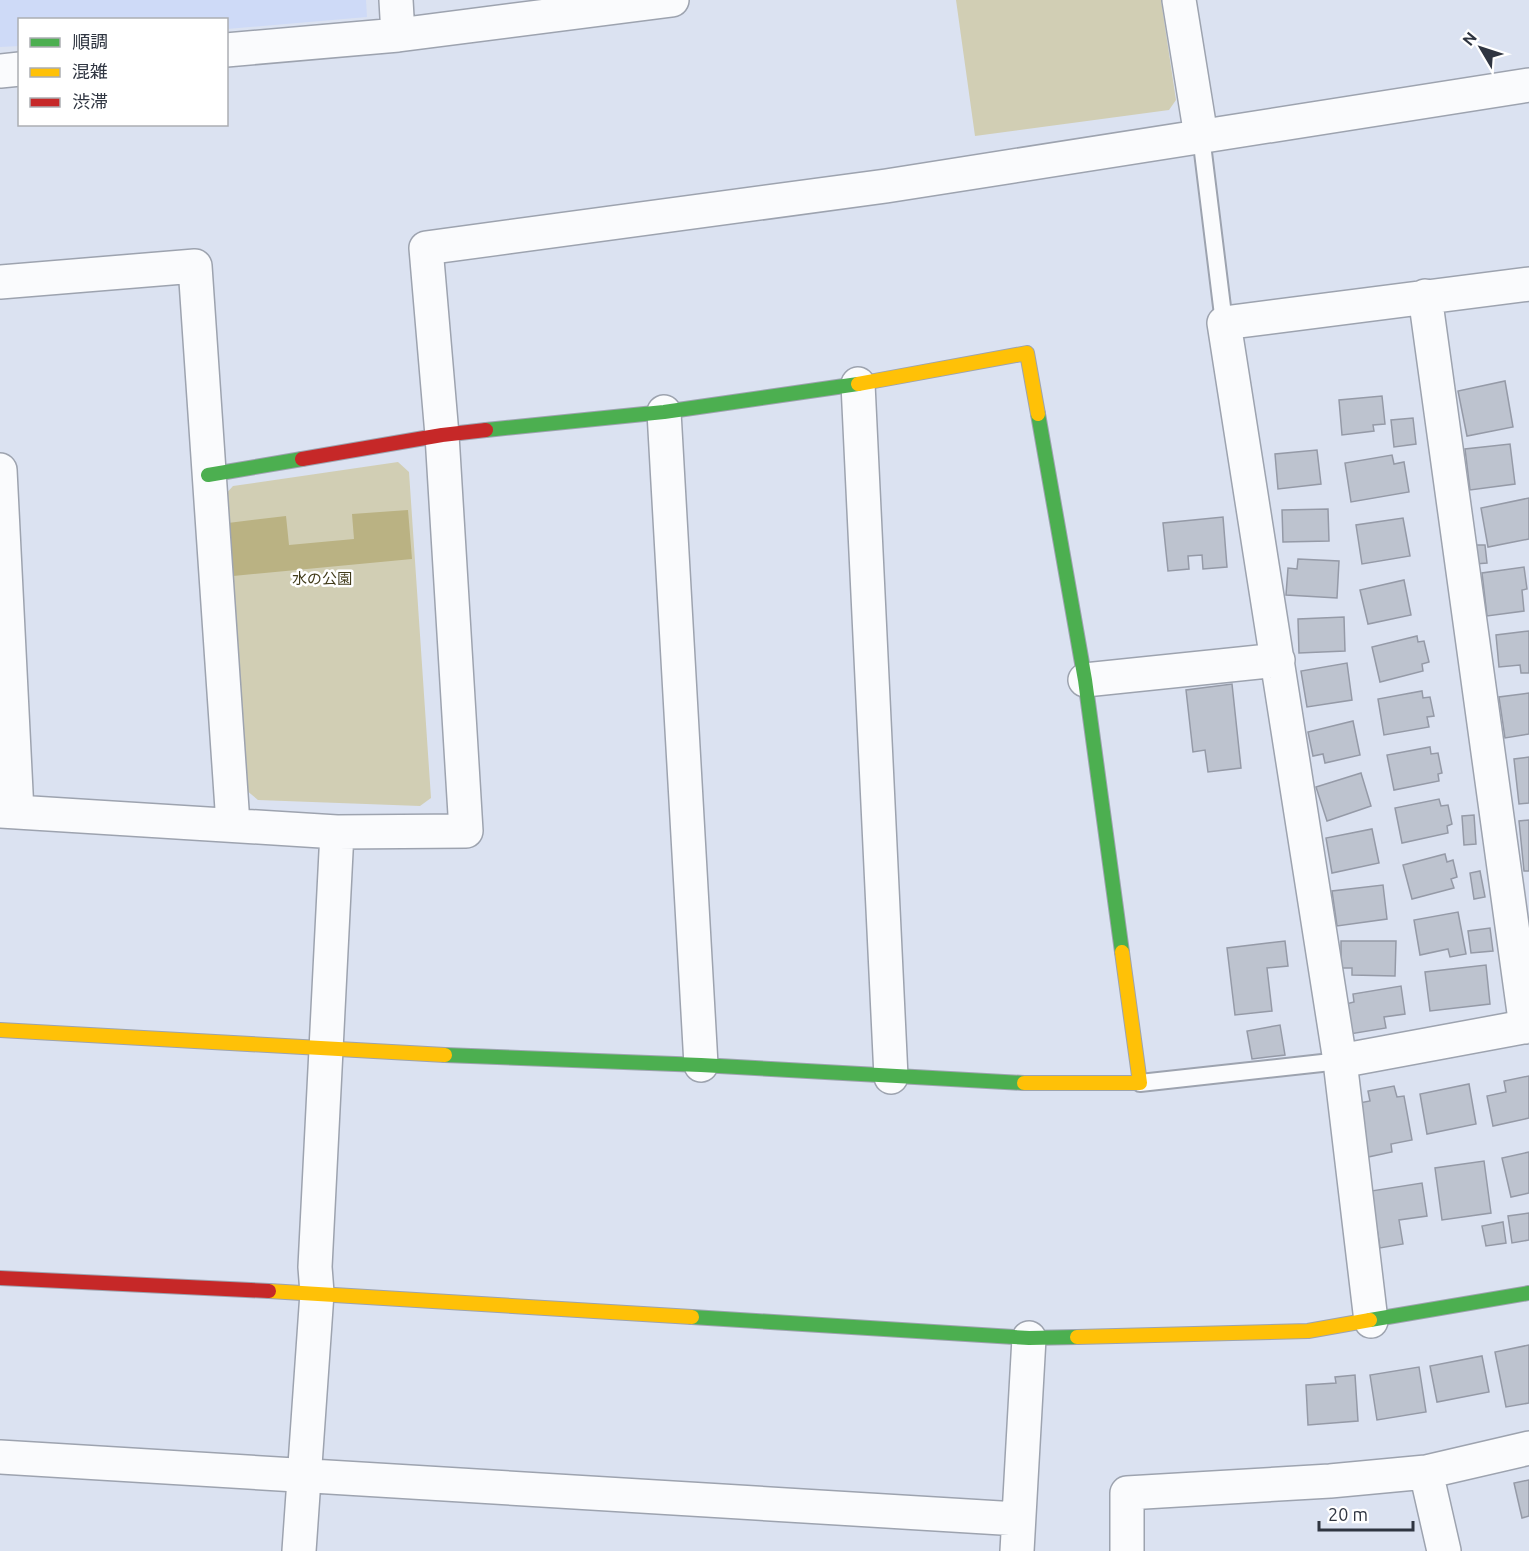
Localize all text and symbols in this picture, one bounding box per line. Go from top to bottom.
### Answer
legend [18,18,228,126]
north arrow [1451,18,1511,78]
text: N [1459,28,1480,49]
text: 順調 [72,31,108,51]
text: 混雑 [72,61,108,81]
text: 渋滞 [72,91,108,111]
park label: 水の公園 [292,570,352,587]
scale bar [1319,1494,1414,1532]
text: 20 m [1328,1504,1368,1524]

